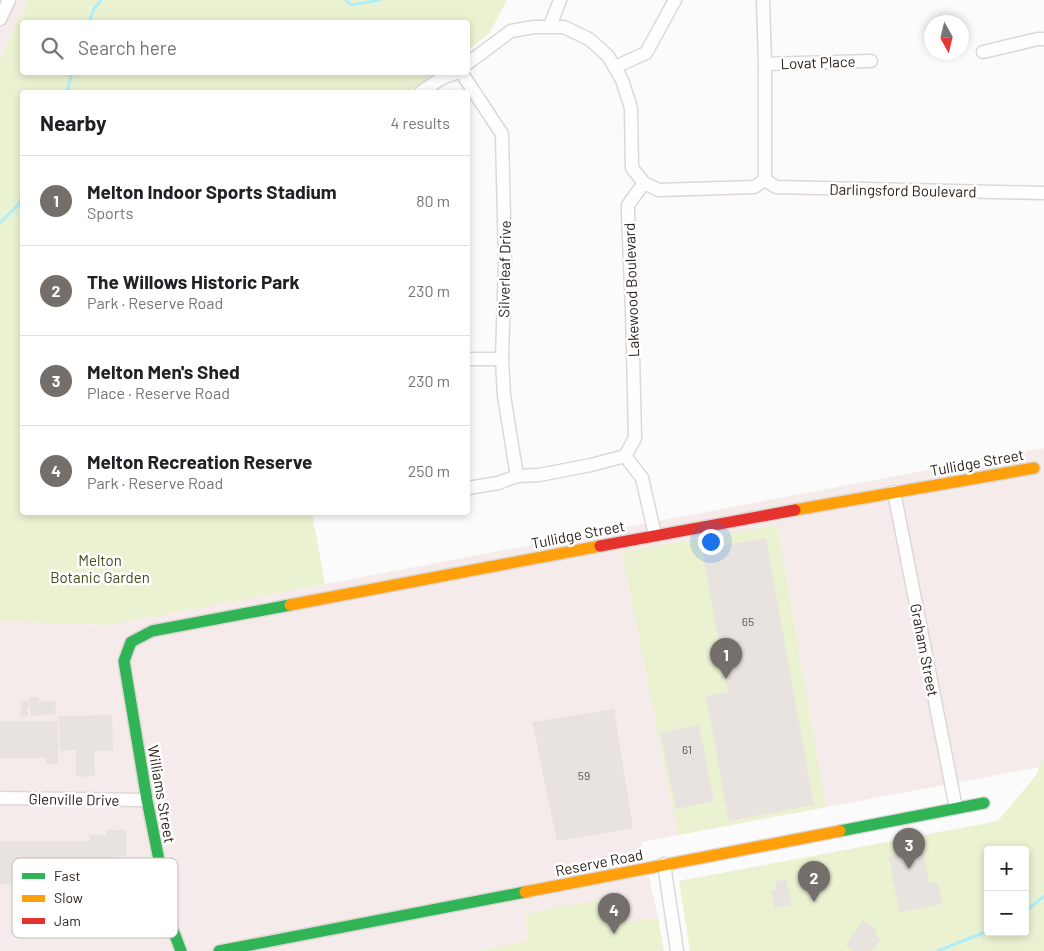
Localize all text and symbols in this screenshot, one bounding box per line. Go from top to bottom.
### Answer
north arrow [924,15,969,60]
search box [20,20,470,75]
icon: search [38,34,66,62]
text: Search here [78,36,177,59]
street label: Lovat Place [780,52,856,72]
text: Nearby [40,110,106,135]
text: 4 results [390,113,450,132]
text: Melton Indoor Sports Stadium [87,180,337,203]
street label: Darlingsford Boulevard [829,180,977,200]
text: 1 [53,191,59,210]
text: 80 m [416,191,450,210]
text: Sports [87,203,133,222]
street label: Silverleaf Drive [494,220,514,318]
street label: Lakewood Boulevard [620,223,642,357]
text: The Willows Historic Park [87,270,300,293]
text: 2 [52,281,60,300]
text: 230 m [408,281,450,300]
text: Park · Reserve Road [87,293,223,312]
text: Melton Men's Shed [87,360,240,383]
text: 3 [52,371,60,390]
text: 230 m [408,371,450,390]
text: Place · Reserve Road [87,383,230,402]
street label: Tullidge Street [929,445,1025,479]
text: Melton Recreation Reserve [87,450,312,473]
text: 4 [51,461,61,480]
text: 250 m [408,461,450,480]
text: Park · Reserve Road [87,473,223,492]
street label: Tullidge Street [530,516,626,552]
your location [698,529,724,555]
park label: Melton Botanic Garden [50,551,150,586]
street label: Graham Street [907,602,943,698]
house number: 65 [742,614,754,628]
pin: 1 [710,638,742,679]
house number: 61 [682,742,692,756]
street label: Williams Street [145,744,179,844]
house number: 59 [578,768,590,782]
street label: Glenville Drive [28,789,120,809]
pin: 3 [893,828,925,869]
street label: Reserve Road [554,845,644,879]
map controls [984,846,1029,936]
button: + [984,846,1029,891]
legend [12,858,178,938]
pin: 2 [798,861,830,902]
text: Fast [54,867,80,884]
text: Slow [54,889,83,906]
button: − [984,891,1029,936]
pin: 4 [598,893,630,934]
text: Jam [54,912,81,929]

